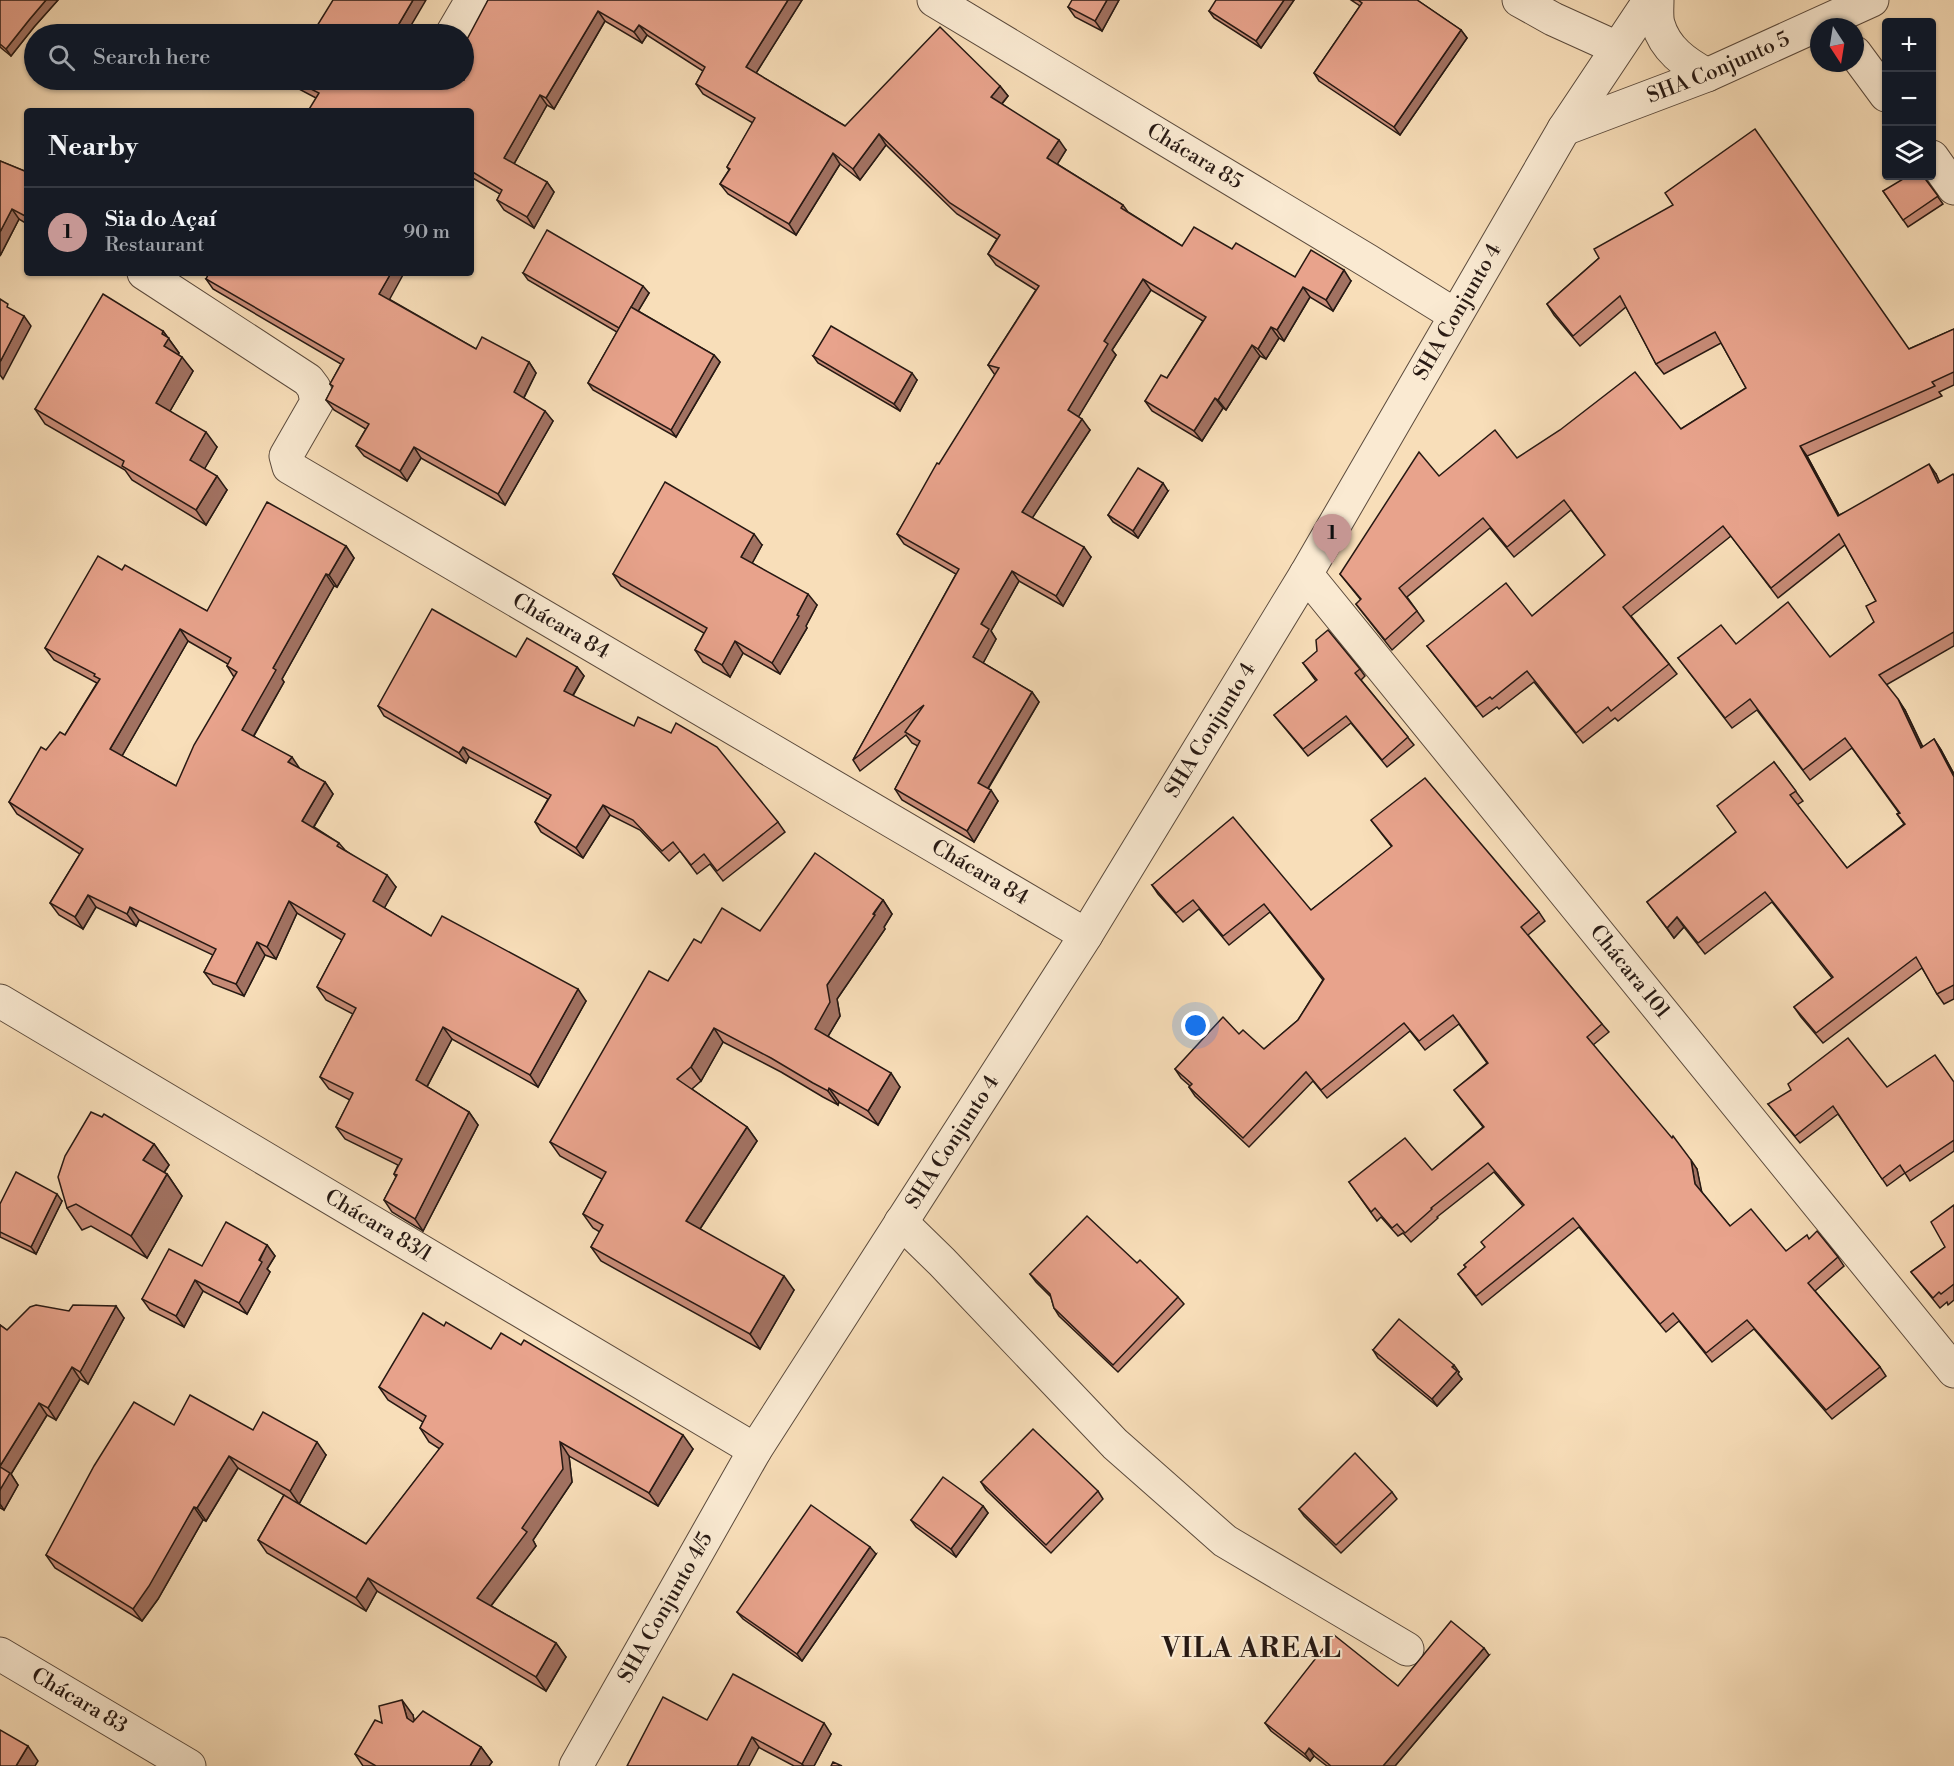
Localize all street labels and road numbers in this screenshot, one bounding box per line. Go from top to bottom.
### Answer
street label: SHA Conjunto 5 [1643,26,1794,110]
street label: Chácara 85 [1142,118,1247,195]
street label: SHA Conjunto 4 [1408,239,1508,385]
street label: Chácara 84 [507,588,614,665]
street label: SHA Conjunto 4 [1160,658,1262,803]
street label: Chácara 84 [927,834,1033,911]
street label: Chácara 101 [1584,920,1676,1024]
street label: SHA Conjunto 4 [900,1071,1005,1214]
street label: Chácara 83/1 [320,1184,437,1268]
street label: SHA Conjunto 4/5 [613,1528,719,1688]
street label: Chácara 83 [26,1662,132,1739]

